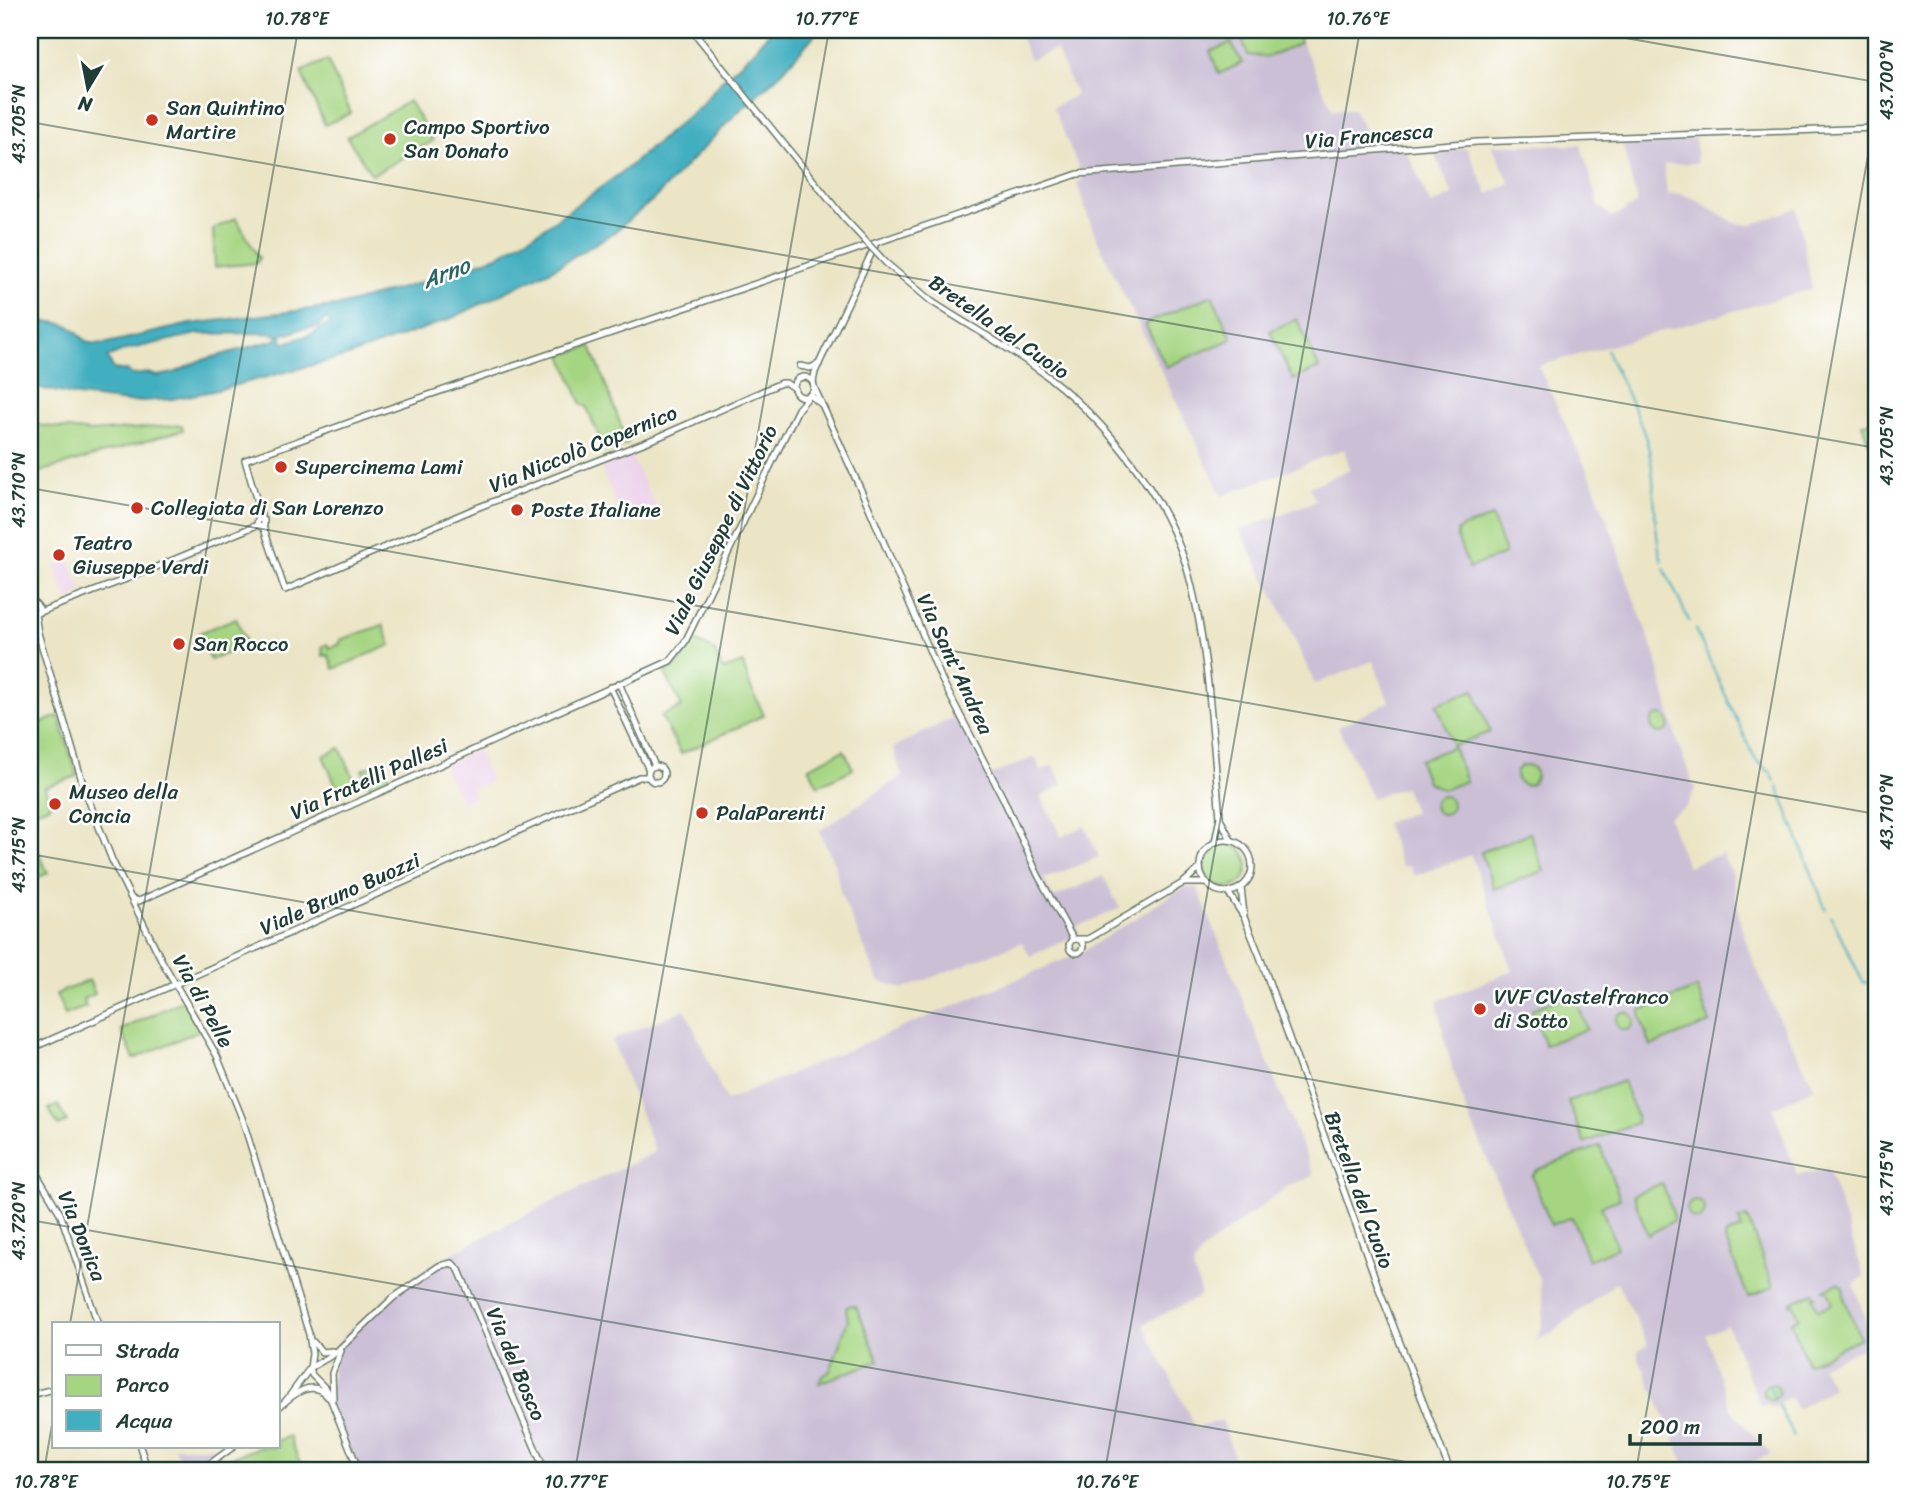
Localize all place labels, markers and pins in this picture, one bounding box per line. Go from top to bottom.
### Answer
place label: San Quintino Martire [166,89,285,151]
place label: Campo Sportivo San Donato [404,108,550,170]
marker: San Quintino Martire [144,112,160,128]
marker: Campo Sportivo San Donato [382,131,398,147]
place label: Supercinema Lami [295,448,464,486]
marker: Supercinema Lami [273,459,289,475]
place label: Collegiata di San Lorenzo [151,489,384,527]
place label: Poste Italiane [531,491,661,529]
marker: Collegiata di San Lorenzo [129,500,145,516]
marker: Poste Italiane [509,502,525,518]
place label: Teatro Giuseppe Verdi [73,524,210,586]
marker: Teatro Giuseppe Verdi [51,547,67,563]
place label: San Rocco [193,625,288,663]
marker: San Rocco [171,636,187,652]
place label: Museo della Concia [69,773,179,835]
place label: PalaParenti [716,794,826,832]
marker: Museo della Concia [47,796,63,812]
marker: PalaParenti [694,805,710,821]
place label: VVF CVastelfranco di Sotto [1494,978,1669,1040]
marker: VVF CVastelfranco di Sotto [1472,1001,1488,1017]

